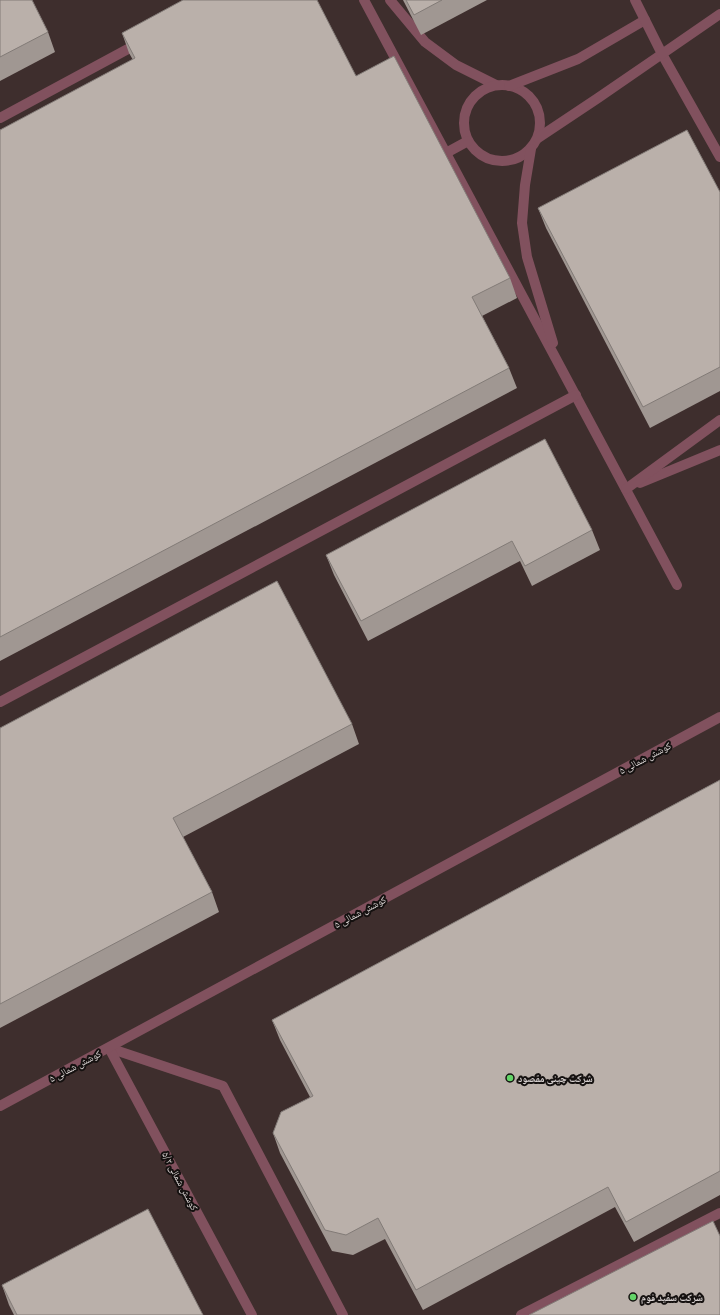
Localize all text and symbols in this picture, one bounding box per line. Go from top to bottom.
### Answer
street label: کوشش شمالی ۵ [617,739,673,777]
street label: کوشش شمالی ۵ [332,893,388,931]
street label: کوشش شمالی ۵ [47,1047,103,1085]
place label: شرکت چینی مقصود [518,1072,593,1085]
marker: شرکت چینی مقصود [505,1073,515,1083]
street label: کوشش شمالی ۵/٢ [159,1149,201,1213]
place label: شرکت سفید فوم [641,1291,703,1304]
marker: شرکت سفید فوم [628,1292,638,1302]

